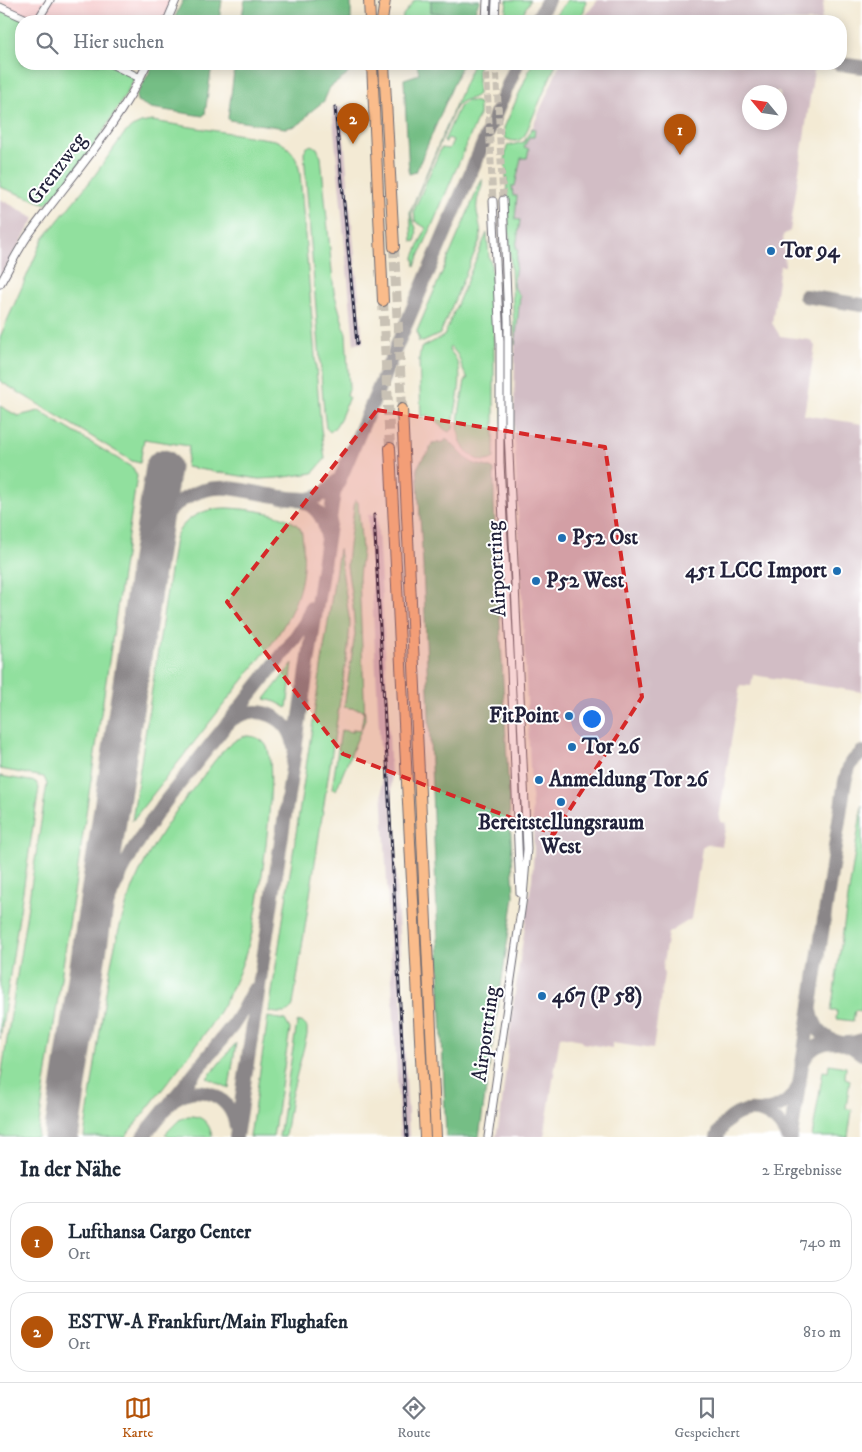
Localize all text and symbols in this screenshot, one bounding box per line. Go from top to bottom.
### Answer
search box [15,15,847,70]
icon: search [33,29,61,57]
text: Hier suchen [73,31,164,54]
north arrow [742,85,787,130]
pin: 2 [337,103,369,144]
pin: 1 [664,114,696,155]
street label: Grenzweg [21,127,93,210]
place label: Tor 94 [780,238,841,264]
marker: Tor 94 [765,245,777,257]
street label: Airportring [481,519,513,618]
place label: P52 Ost [572,525,638,551]
marker: P52 Ost [556,532,568,544]
place label: 451 LCC Import [685,558,827,584]
marker: 451 LCC Import [831,565,843,577]
place label: P52 West [546,568,624,594]
marker: P52 West [530,575,542,587]
place label: FitPoint [489,703,559,729]
your location [579,706,605,732]
marker: FitPoint [563,710,575,722]
place label: Tor 26 [581,734,640,760]
marker: Tor 26 [566,741,578,753]
place label: Anmeldung Tor 26 [548,767,709,793]
marker: Anmeldung Tor 26 [533,774,545,786]
marker: Bereitstellungsraum West [555,796,567,808]
place label: Bereitstellungsraum West [478,810,644,860]
place label: 467 (P 58) [552,983,642,1009]
street label: Airportring [466,984,506,1083]
marker: 467 (P 58) [536,990,548,1002]
text: In der Nähe [20,1157,121,1183]
text: 2 Ergebnisse [762,1160,842,1180]
text: Lufthansa Cargo Center [68,1221,251,1244]
text: 1 [34,1232,40,1252]
text: 740 m [800,1232,841,1252]
text: Ort [68,1244,90,1264]
text: ESTW-A Frankfurt/Main Flughafen [68,1311,348,1334]
text: 2 [33,1322,41,1342]
text: 810 m [803,1322,841,1342]
text: Ort [68,1334,90,1354]
tab: Karte [122,1394,153,1442]
tab: Route [397,1394,430,1442]
tab: Gespeichert [674,1394,740,1442]

